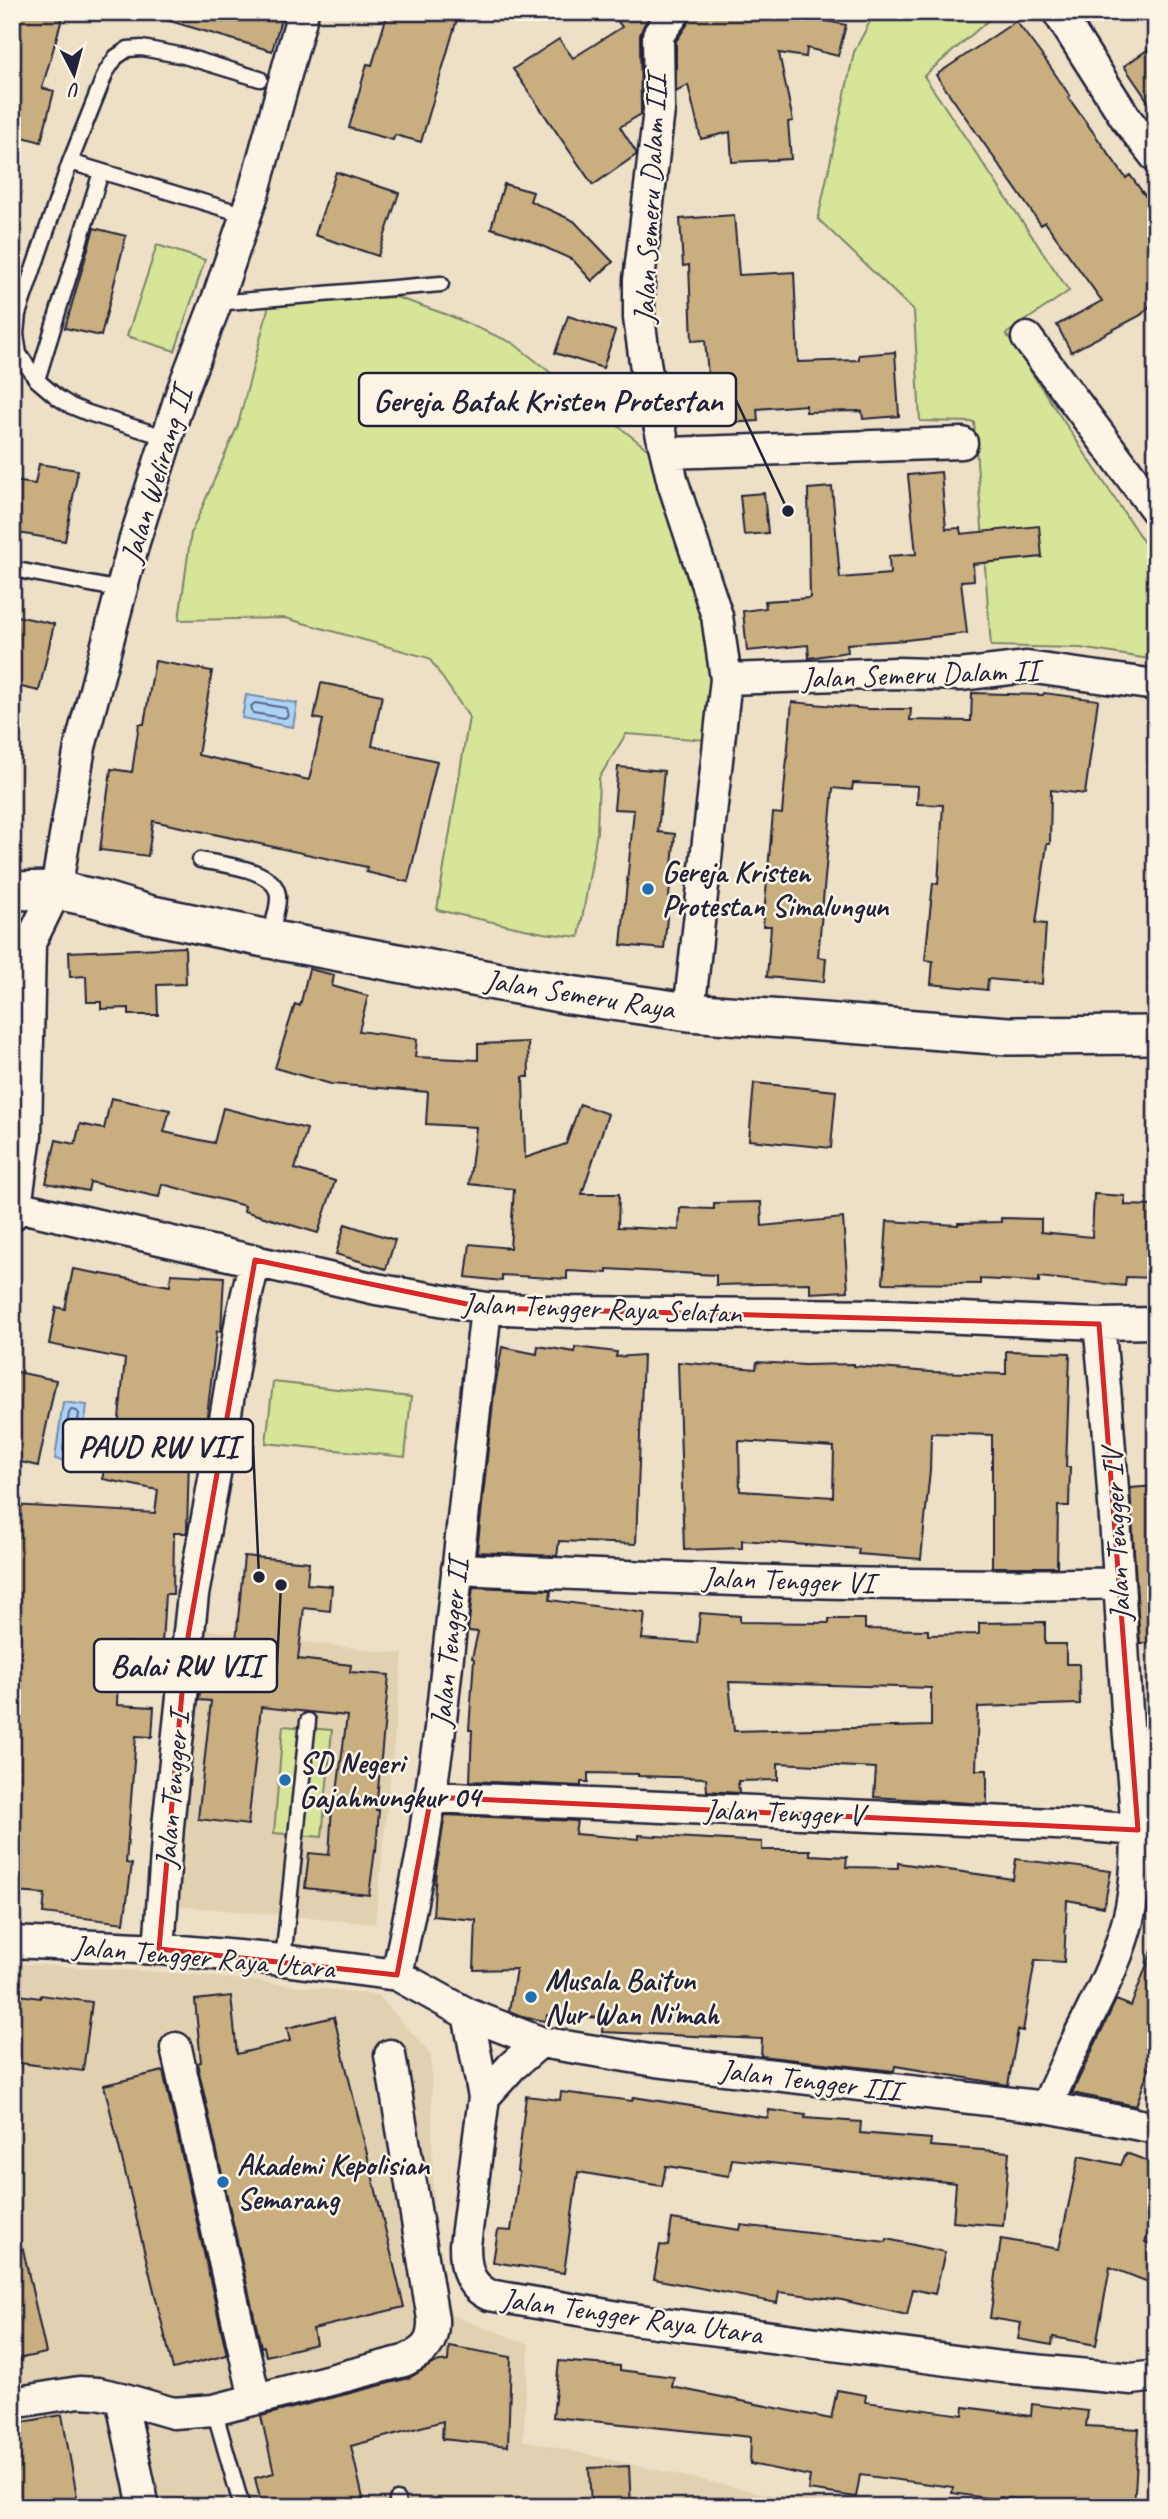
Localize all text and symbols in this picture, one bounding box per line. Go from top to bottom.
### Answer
north arrow [38,38,108,108]
street label: Jalan Semeru Dalam III [624,68,676,326]
text: U [66,77,81,103]
callout: Gereja Batak Kristen Protestan [359,373,736,426]
street label: Jalan Welirang II [111,377,202,569]
text: Gereja Batak Kristen Protestan [373,380,724,421]
street label: Jalan Semeru Dalam II [799,651,1045,697]
place label: Gereja Kristen Protestan Simalungun [662,853,890,925]
marker: Gereja Kristen Protestan Simalungun [640,881,656,897]
street label: Jalan Semeru Raya [481,960,679,1028]
street label: Jalan Tengger Raya Selatan [460,1284,744,1332]
callout: PAUD RW VII [63,1419,253,1472]
text: PAUD RW VII [78,1426,245,1467]
street label: Jalan Tengger IV [1092,1443,1140,1624]
street label: Jalan Tengger II [421,1551,477,1731]
street label: Jalan Tengger VI [700,1558,881,1602]
callout: Balai RW VII [94,1639,277,1692]
text: Balai RW VII [110,1645,269,1686]
street label: Jalan Tengger I [146,1703,198,1872]
place label: SD Negeri Gajahmungkur 04 [299,1744,484,1816]
marker: SD Negeri Gajahmungkur 04 [277,1772,293,1788]
street label: Jalan Tengger V [702,1790,869,1834]
street label: Jalan Tengger Raya Utara [70,1926,338,1988]
place label: Musala Baitun Nur Wan Ni'mah [545,1961,720,2033]
marker: Musala Baitun Nur Wan Ni'mah [523,1989,539,2005]
street label: Jalan Tengger III [716,2050,908,2111]
place label: Akademi Kepolisian Semarang [237,2146,430,2218]
marker: Akademi Kepolisian Semarang [215,2174,231,2190]
street label: Jalan Tengger Raya Utara [497,2279,767,2353]

